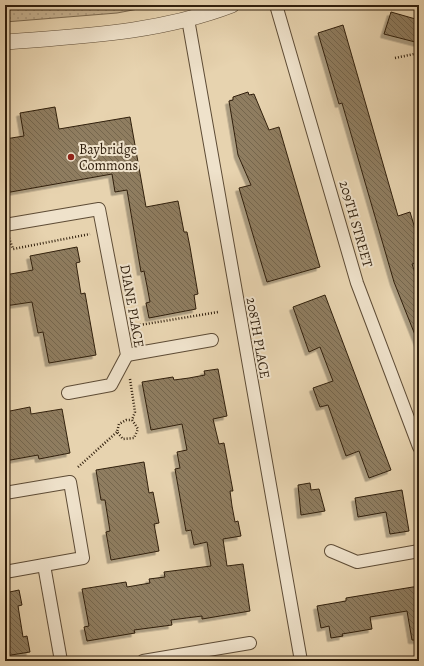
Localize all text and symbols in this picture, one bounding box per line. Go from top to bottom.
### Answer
place label: Baybridge Commons [79,140,138,175]
marker: Baybridge Commons [66,152,76,162]
street label: 209TH STREET [335,178,378,270]
street label: DIANE PLACE [115,263,149,349]
street label: 208TH PLACE [242,296,274,380]

